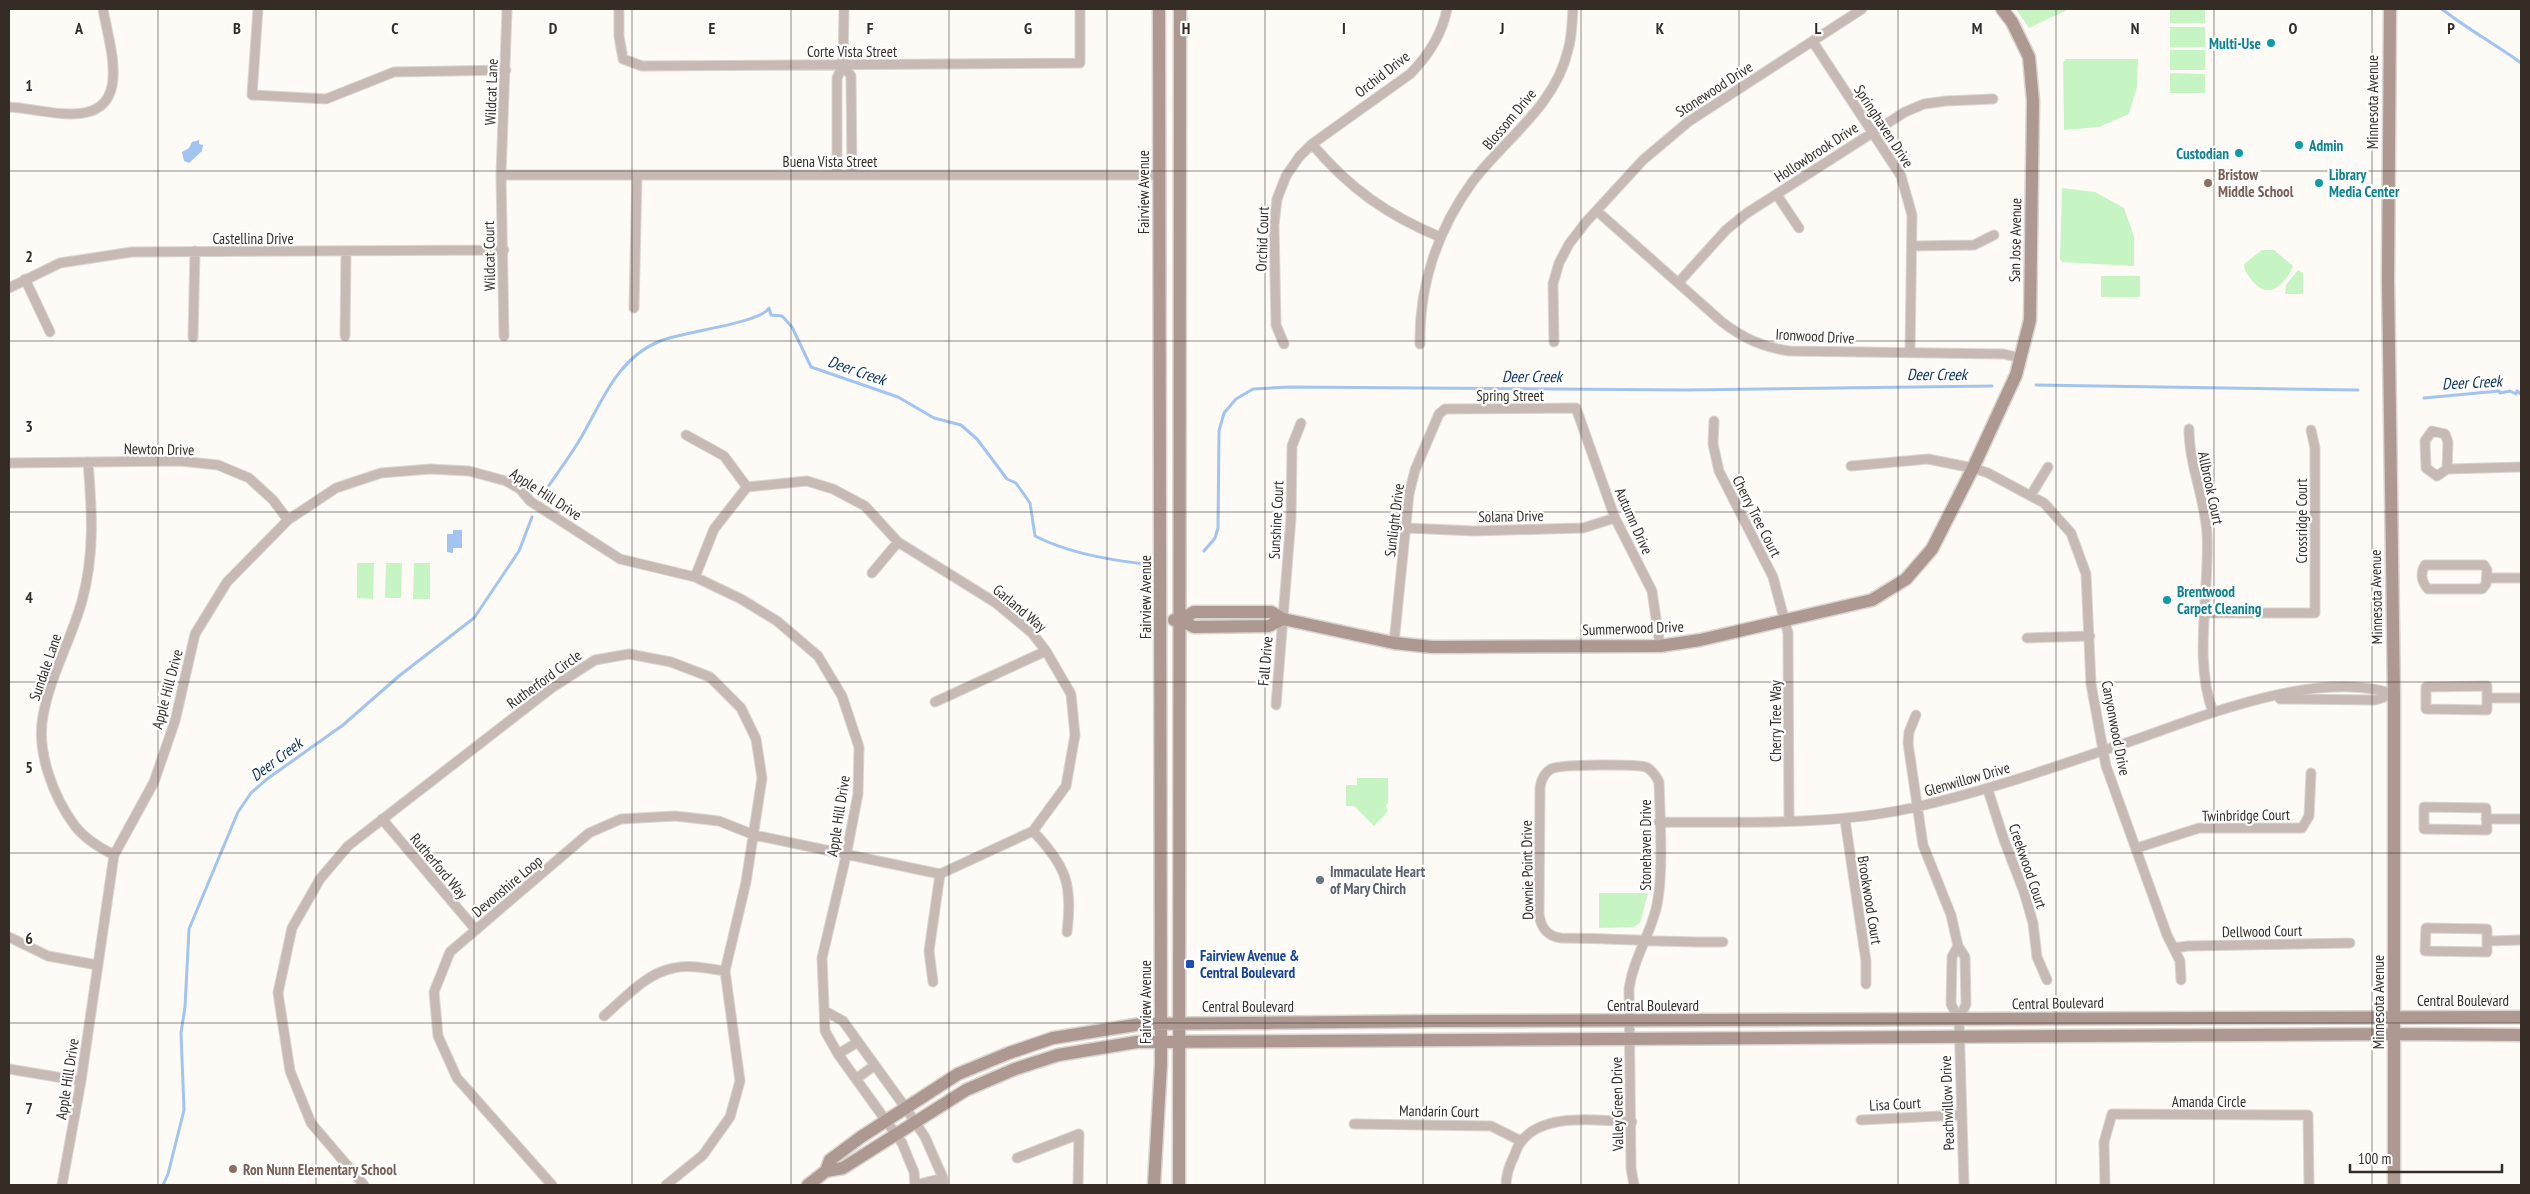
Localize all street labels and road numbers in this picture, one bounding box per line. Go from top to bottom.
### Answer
street label: Corte Vista Street [807,42,897,61]
street label: Orchid Drive [1351,47,1413,101]
street label: Minnesota Avenue [2363,55,2382,149]
street label: Stonewood Drive [1672,57,1756,121]
street label: Wildcat Lane [480,58,502,126]
street label: Springhaven Drive [1850,81,1918,171]
street label: Blossom Drive [1478,85,1540,153]
street label: Hollowbrook Drive [1770,118,1862,186]
street label: Fairview Avenue [1134,150,1153,234]
street label: Buena Vista Street [783,152,877,171]
street label: San Jose Avenue [2005,198,2025,282]
street label: Orchid Court [1251,206,1273,272]
street label: Wildcat Court [479,221,499,291]
street label: Castellina Drive [212,229,294,248]
street label: Ironwood Drive [1775,324,1855,348]
street label: Spring Street [1476,386,1544,405]
street label: Newton Drive [124,439,194,459]
street label: Allbrook Court [2194,450,2228,526]
street label: Apple Hill Drive [507,464,585,524]
street label: Cherry Tree Court [1728,472,1786,560]
street label: Crossridge Court [2292,478,2311,564]
street label: Sunshine Court [1264,480,1288,560]
street label: Sunlight Drive [1380,482,1408,558]
street label: Autumn Drive [1611,485,1657,557]
street label: Solana Drive [1478,506,1544,526]
street label: Minnesota Avenue [2366,550,2386,644]
street label: Fairview Avenue [1136,555,1155,639]
street label: Garland Way [989,580,1051,636]
street label: Summerwood Drive [1582,617,1684,639]
street label: Sundale Lane [25,631,65,703]
street label: Fall Drive [1253,635,1277,687]
street label: Rutherford Circle [503,645,585,713]
street label: Apple Hill Drive [147,647,187,731]
street label: Canyonwood Drive [2097,679,2135,777]
street label: Cherry Tree Way [1766,680,1785,762]
street label: Glenwillow Drive [1922,758,2012,800]
street label: Apple Hill Drive [822,774,854,858]
street label: Stonehaven Drive [1636,799,1655,891]
street label: Twinbridge Court [2202,805,2290,825]
street label: Downie Point Drive [1517,820,1537,920]
street label: Creekwood Court [2005,821,2051,911]
street label: Rutherford Way [406,829,472,903]
street label: Devonshire Loop [468,851,546,921]
street label: Brookwood Court [1854,854,1886,946]
street label: Dellwood Court [2222,921,2302,941]
street label: Minnesota Avenue [2369,955,2388,1049]
street label: Fairview Avenue [1136,960,1155,1044]
street label: Central Boulevard [2417,991,2509,1010]
street label: Central Boulevard [2012,993,2104,1013]
street label: Central Boulevard [1607,996,1699,1015]
street label: Central Boulevard [1202,997,1294,1016]
street label: Apple Hill Drive [51,1037,83,1121]
street label: Peachwillow Drive [1936,1055,1958,1151]
street label: Valley Green Drive [1607,1057,1627,1152]
street label: Amanda Circle [2172,1092,2246,1111]
street label: Lisa Court [1869,1093,1921,1115]
street label: Mandarin Court [1399,1101,1479,1121]

